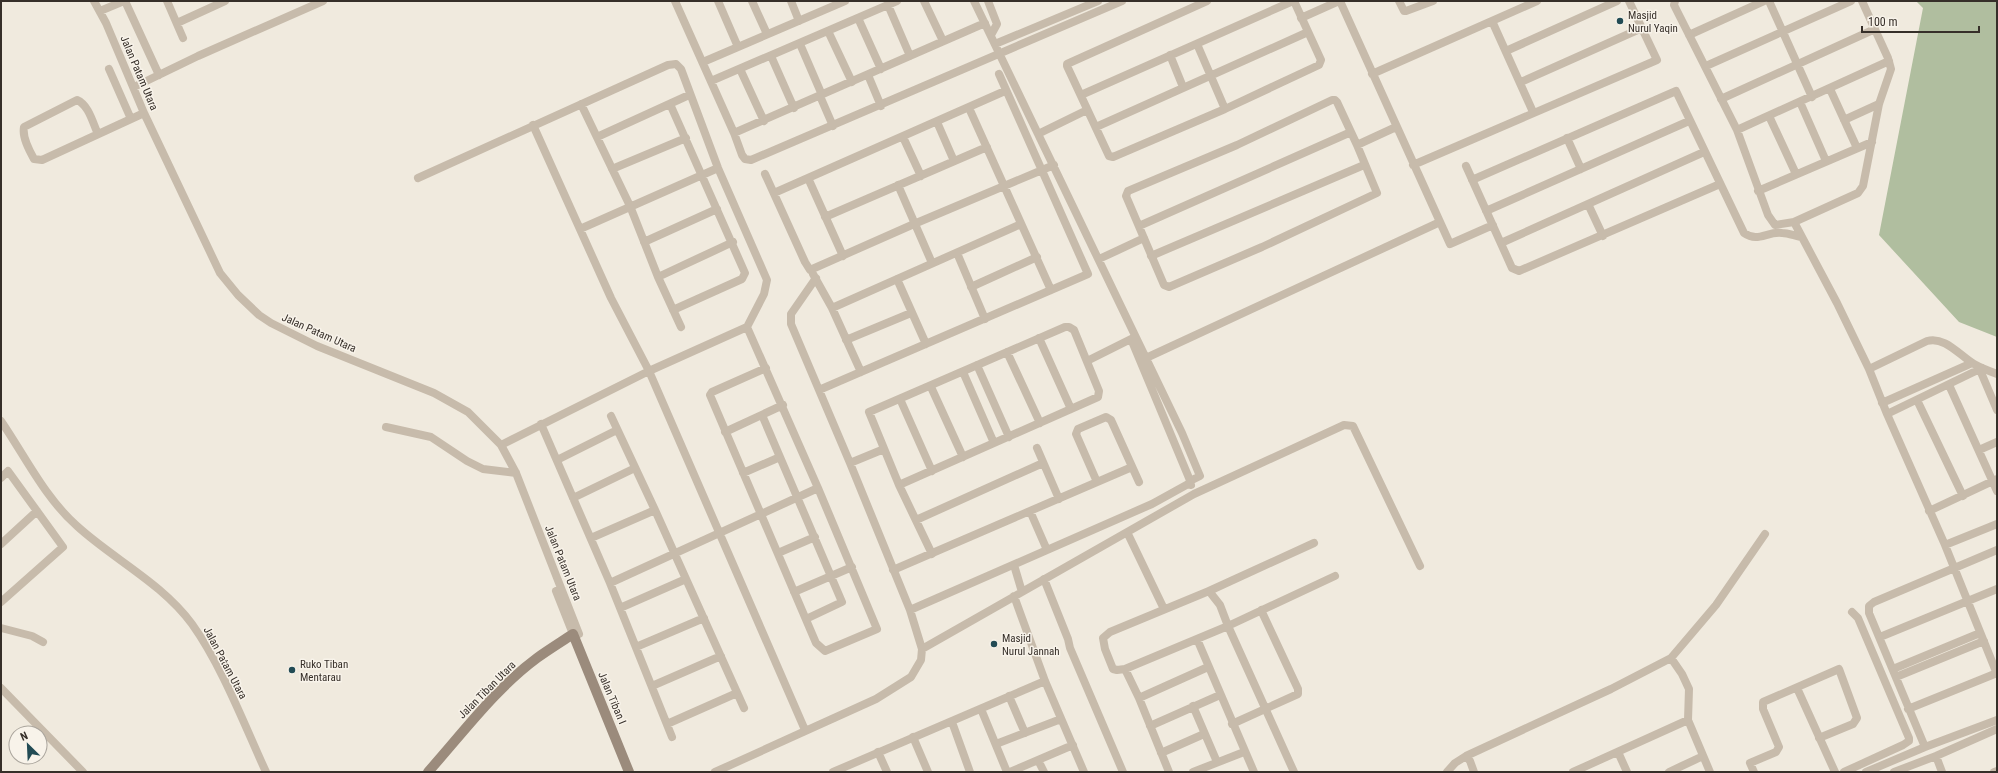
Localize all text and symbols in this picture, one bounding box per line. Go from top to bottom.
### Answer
scale bar [1862,8,1979,34]
place label: Masjid Nurul Yaqin [1628,9,1678,35]
text: 100 m [1868,15,1898,29]
marker: Masjid Nurul Yaqin [1615,16,1625,26]
street label: Jalan Patam Utara [117,34,161,112]
street label: Jalan Patam Utara [280,311,358,355]
street label: Jalan Patam Utara [542,523,584,603]
street label: Jalan Patam Utara [200,625,250,701]
place label: Masjid Nurul Jannah [1002,632,1060,658]
marker: Masjid Nurul Jannah [989,639,999,649]
place label: Ruko Tiban Mentarau [300,658,348,684]
street label: Jalan Tiban Utara [456,659,518,721]
marker: Ruko Tiban Mentarau [287,665,297,675]
street label: Jalan Tiban I [595,670,629,726]
north arrow [8,725,48,765]
text: N [18,729,30,744]

